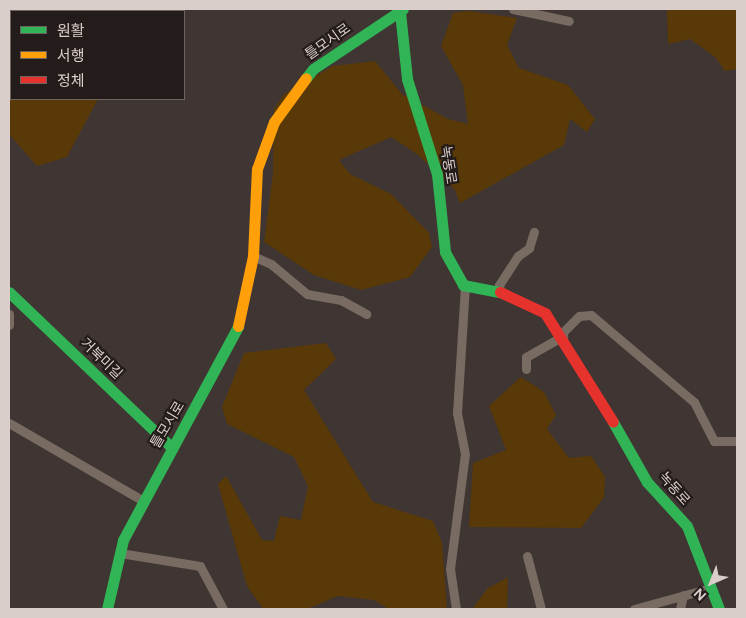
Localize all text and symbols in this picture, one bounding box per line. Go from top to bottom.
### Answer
legend [10,10,185,100]
street label: 틀모시로 [302,20,354,64]
text: 원활 [57,22,85,40]
text: 서행 [57,47,85,65]
text: 정체 [57,72,85,90]
street label: 녹동로 [437,145,459,185]
street label: 거북미길 [77,335,125,383]
street label: 틀모시로 [148,399,188,451]
street label: 녹동로 [655,469,693,509]
north arrow [686,558,736,608]
text: N [690,584,710,604]

